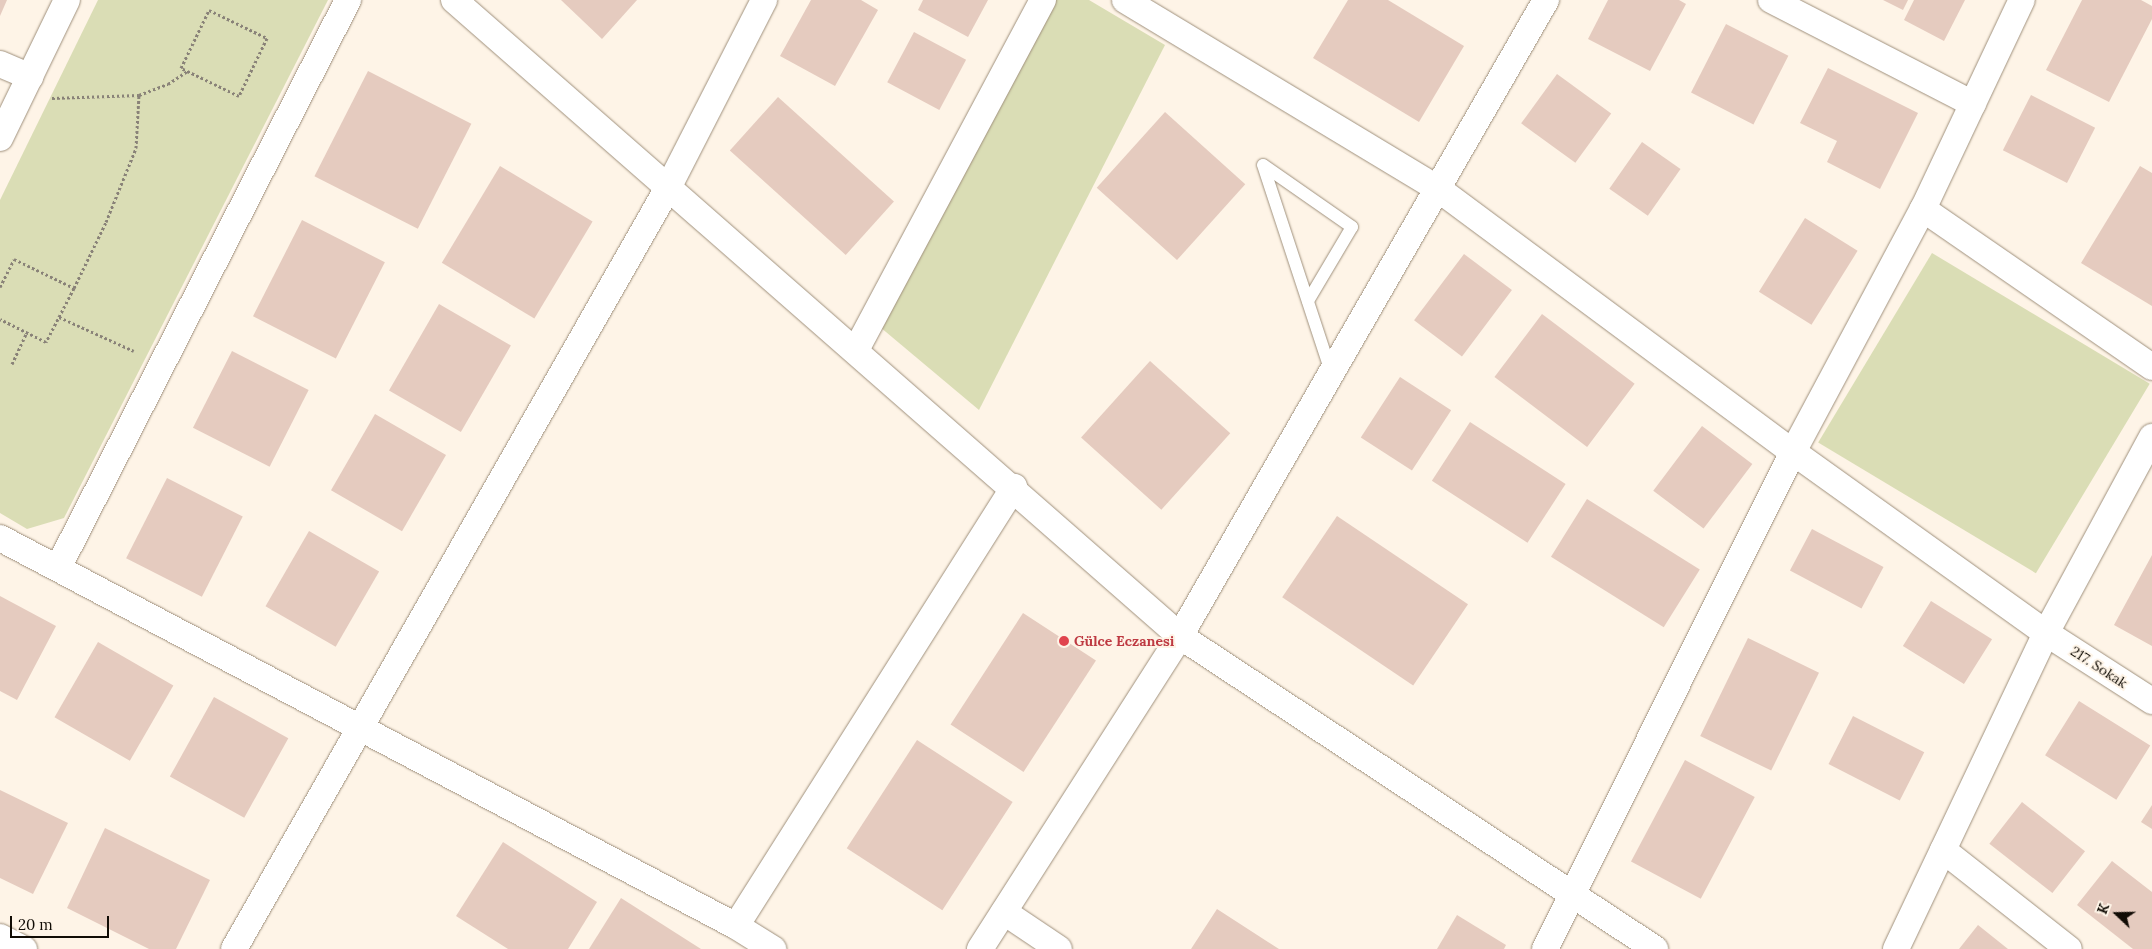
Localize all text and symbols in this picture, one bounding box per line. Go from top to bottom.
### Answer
place label: Gülce Eczanesi [1074,633,1174,649]
marker: Gülce Eczanesi [1058,635,1070,647]
street label: 217. Sokak [2068,643,2130,691]
north arrow [2092,889,2142,939]
text: K [2093,901,2113,917]
scale bar [12,906,111,938]
text: 20 m [18,915,53,934]

